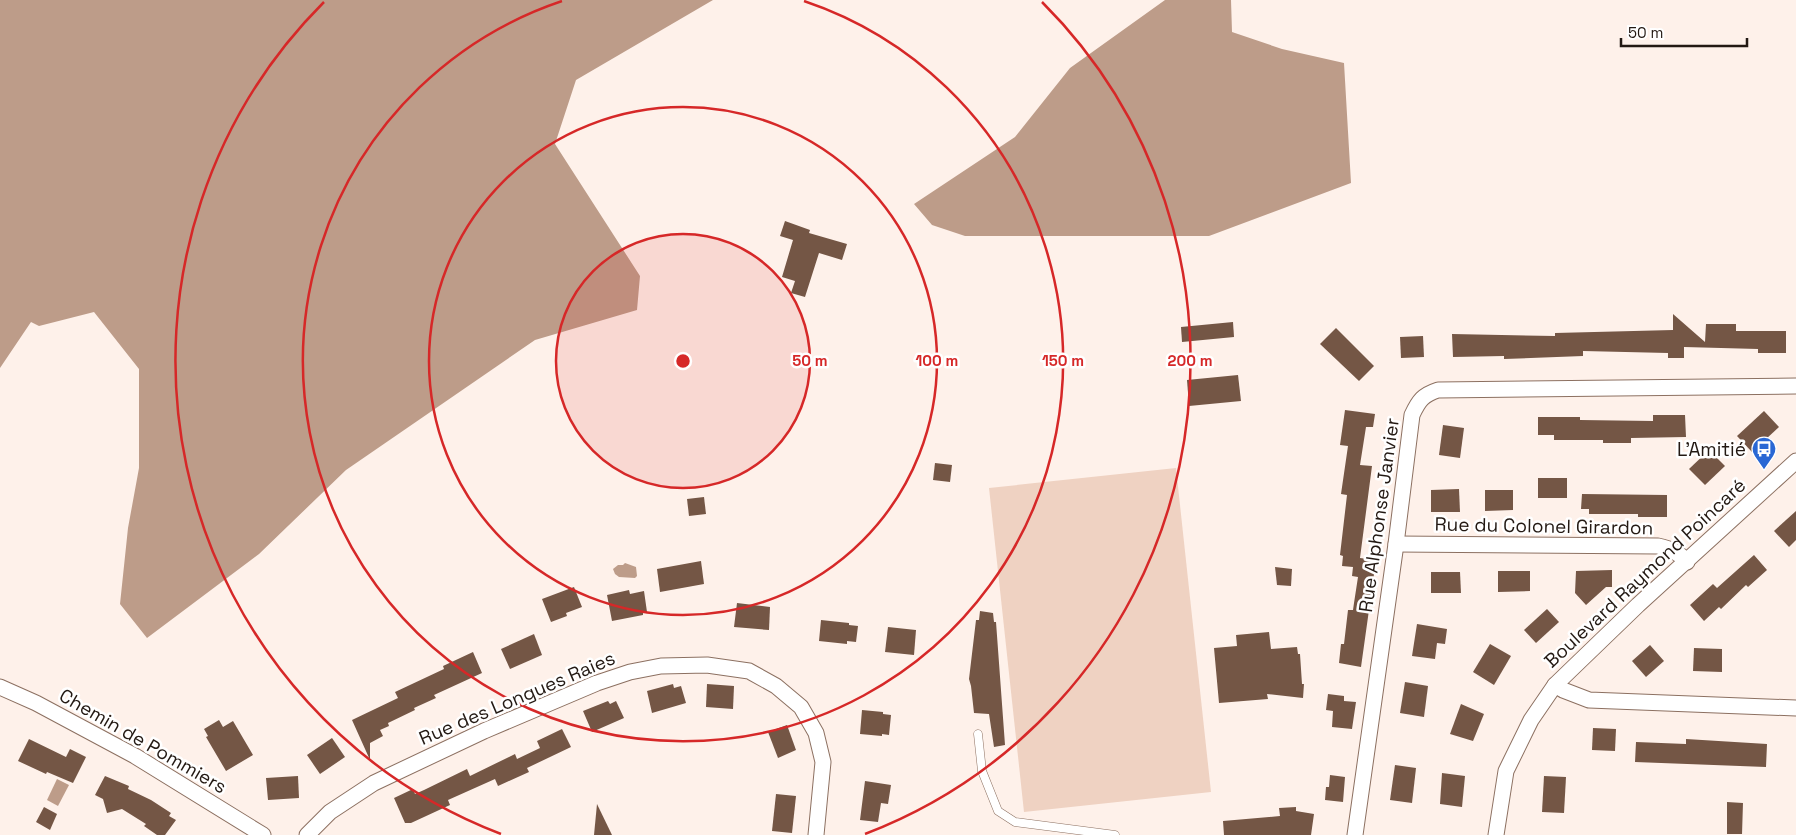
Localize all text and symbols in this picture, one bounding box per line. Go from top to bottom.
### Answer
scale bar [1621,15,1747,47]
text: 50 m [1628,23,1663,42]
text: 50 m [792,351,828,370]
text: 100 m [916,351,958,370]
text: 150 m [1042,351,1084,370]
text: 200 m [1168,351,1212,370]
centre of rings [674,352,692,370]
street label: Rue Alphonse Janvier [1353,416,1405,614]
bus stop icon: L'Amitié [1751,436,1777,470]
place label: L'Amitié [1677,437,1746,462]
street label: Boulevard Raymond Poincaré [1539,473,1751,673]
street label: Rue du Colonel Girardon [1434,512,1654,540]
street label: Rue des Longues Raies [415,645,619,751]
street label: Chemin de Pommiers [55,683,231,799]

